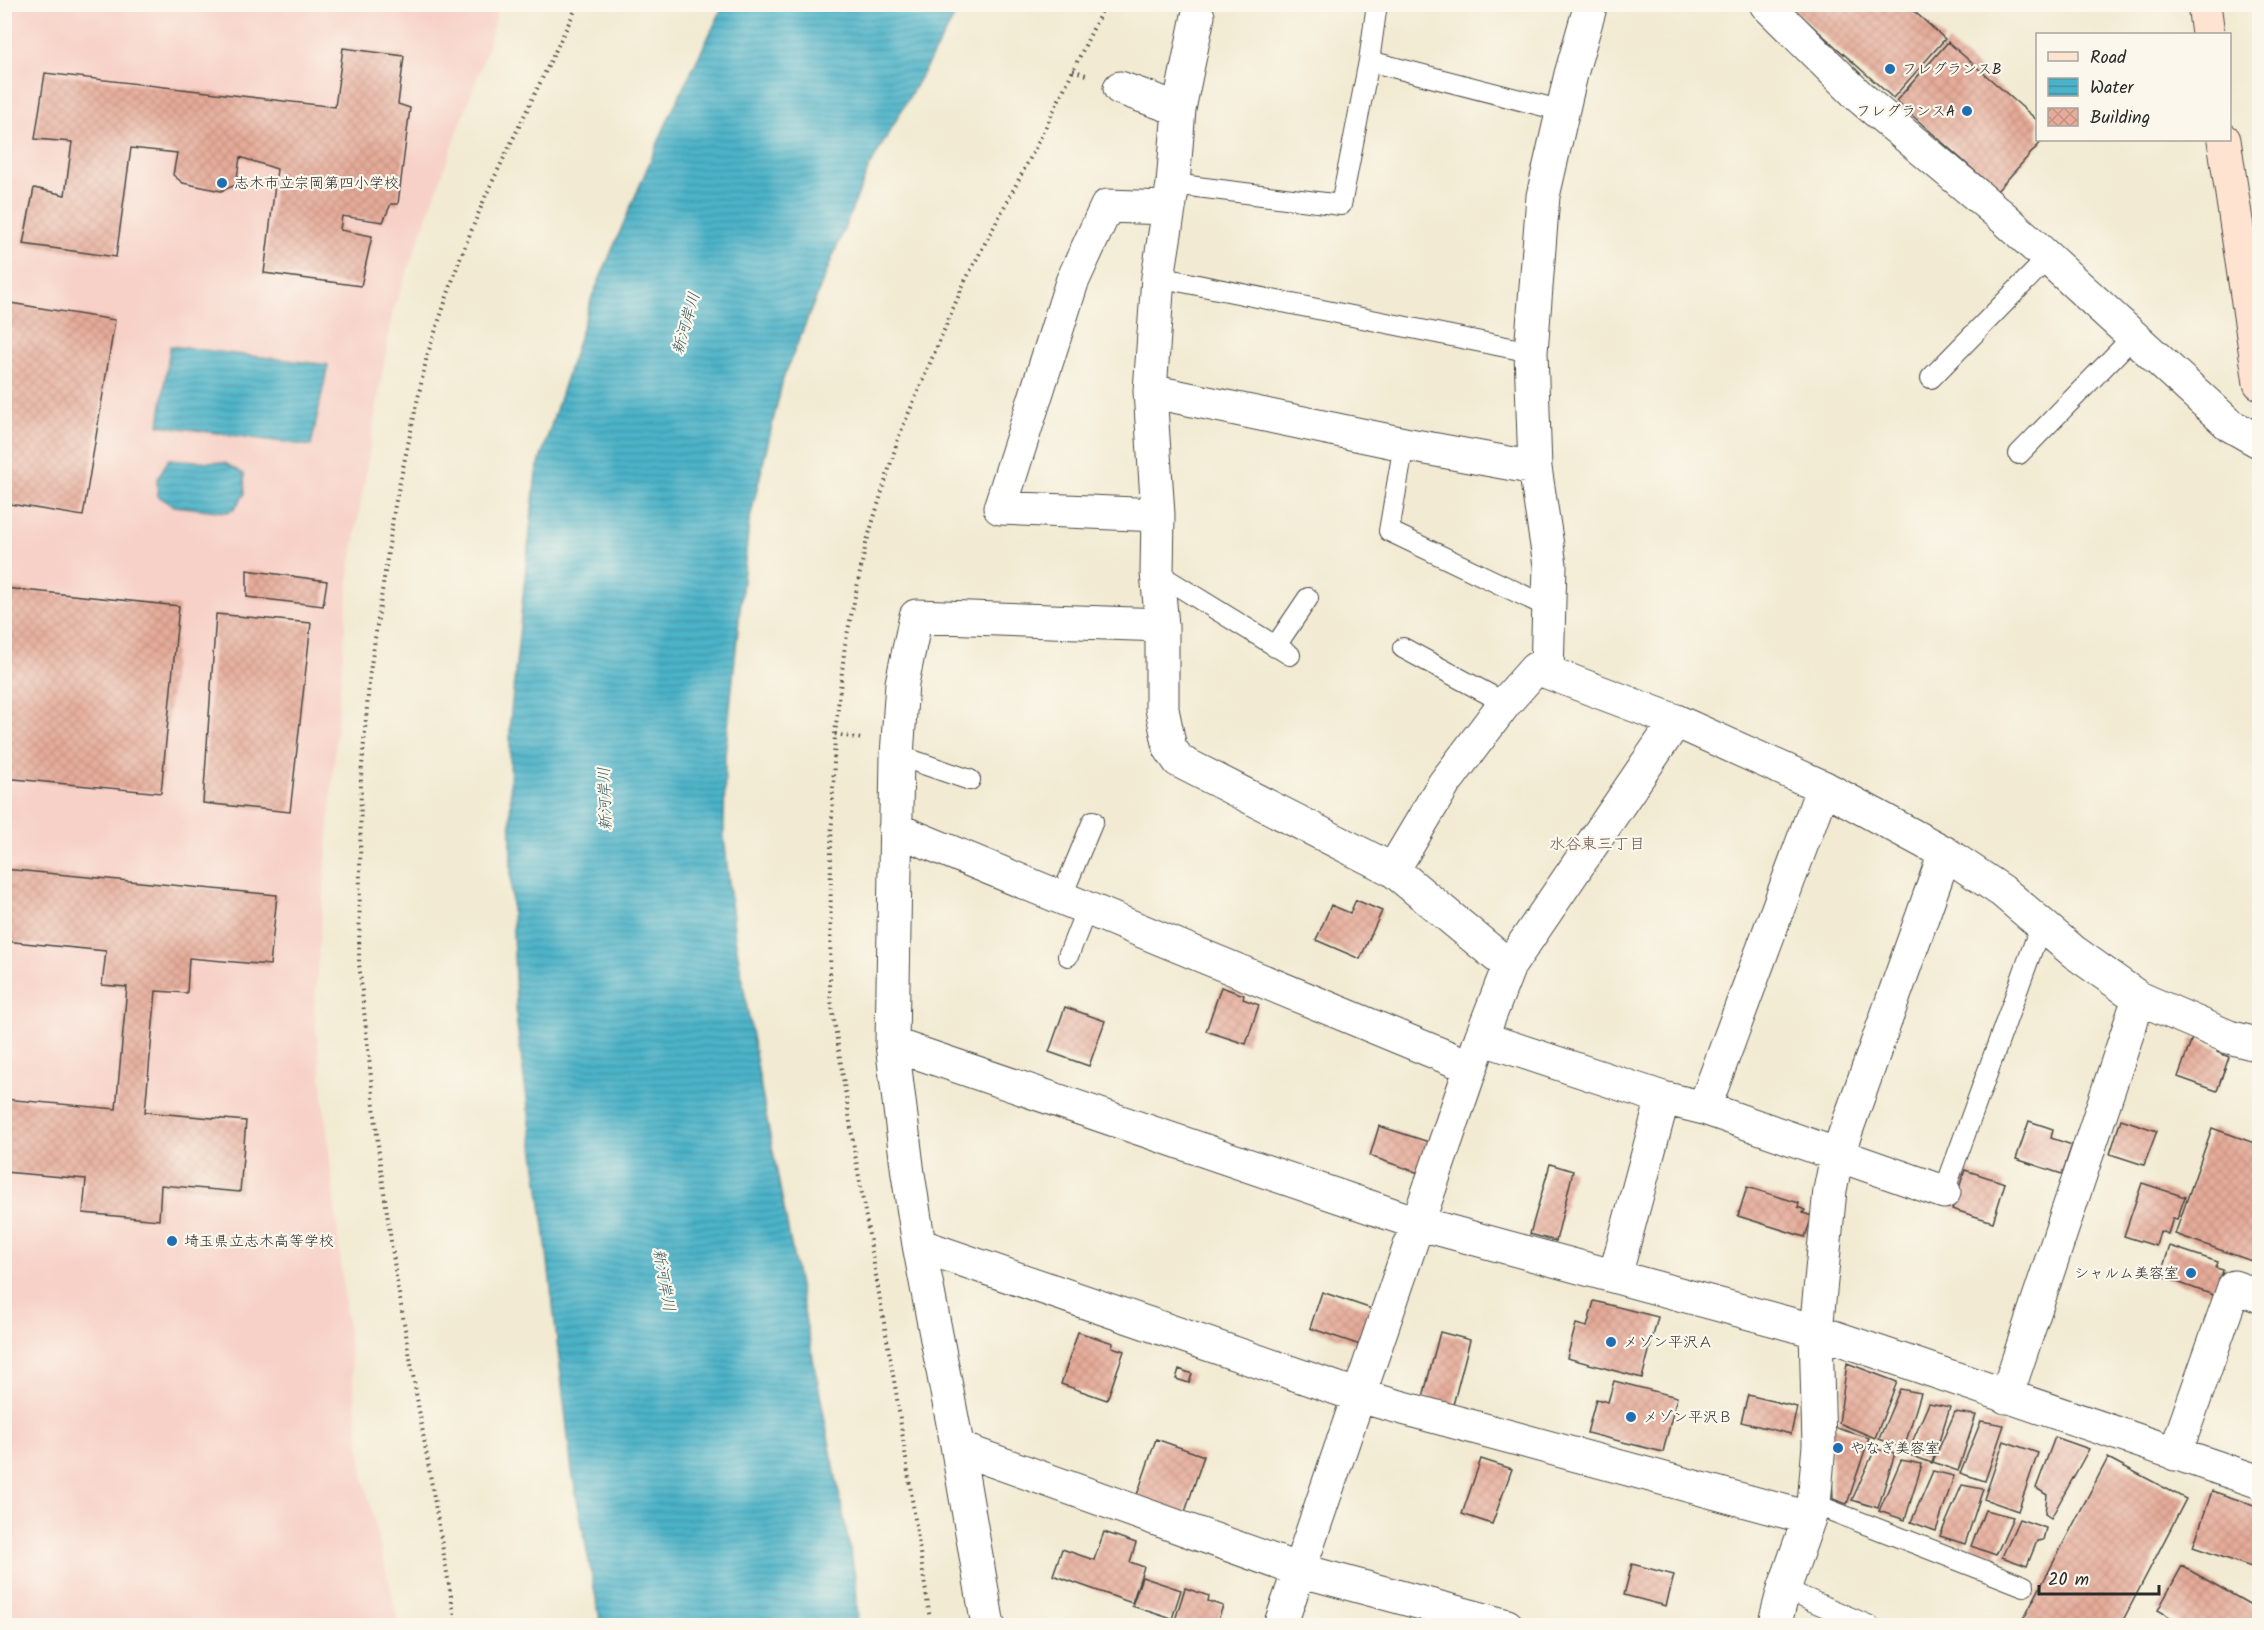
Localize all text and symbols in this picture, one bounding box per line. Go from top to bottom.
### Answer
legend [2036,33,2231,141]
text: Road [2090,44,2127,73]
place label: フレグランスB [1902,58,2002,82]
marker: フレグランスB [1883,62,1897,76]
text: Water [2090,74,2135,103]
place label: フレグランスA [1856,100,1955,124]
marker: フレグランスA [1960,104,1974,118]
text: Building [2090,104,2150,133]
place label: 志木市立宗岡第四小学校 [234,172,399,196]
marker: 志木市立宗岡第四小学校 [215,176,229,190]
water label: 新河岸川 [666,289,707,358]
water label: 新河岸川 [592,767,619,831]
district label: 水谷東三丁目 [1549,832,1645,857]
place label: 埼玉県立志木高等学校 [184,1230,334,1254]
marker: 埼玉県立志木高等学校 [165,1234,179,1248]
water label: 新河岸川 [646,1247,681,1314]
place label: シャルム美容室 [2074,1262,2179,1286]
marker: シャルム美容室 [2184,1266,2198,1280]
place label: メゾン平沢Ａ [1623,1331,1713,1355]
marker: メゾン平沢Ａ [1604,1335,1618,1349]
place label: メゾン平沢Ｂ [1643,1406,1733,1430]
marker: メゾン平沢Ｂ [1624,1410,1638,1424]
place label: やなぎ美容室 [1850,1437,1940,1461]
marker: やなぎ美容室 [1831,1441,1845,1455]
scale bar [2039,1558,2159,1596]
text: 20 m [2048,1566,2089,1595]

